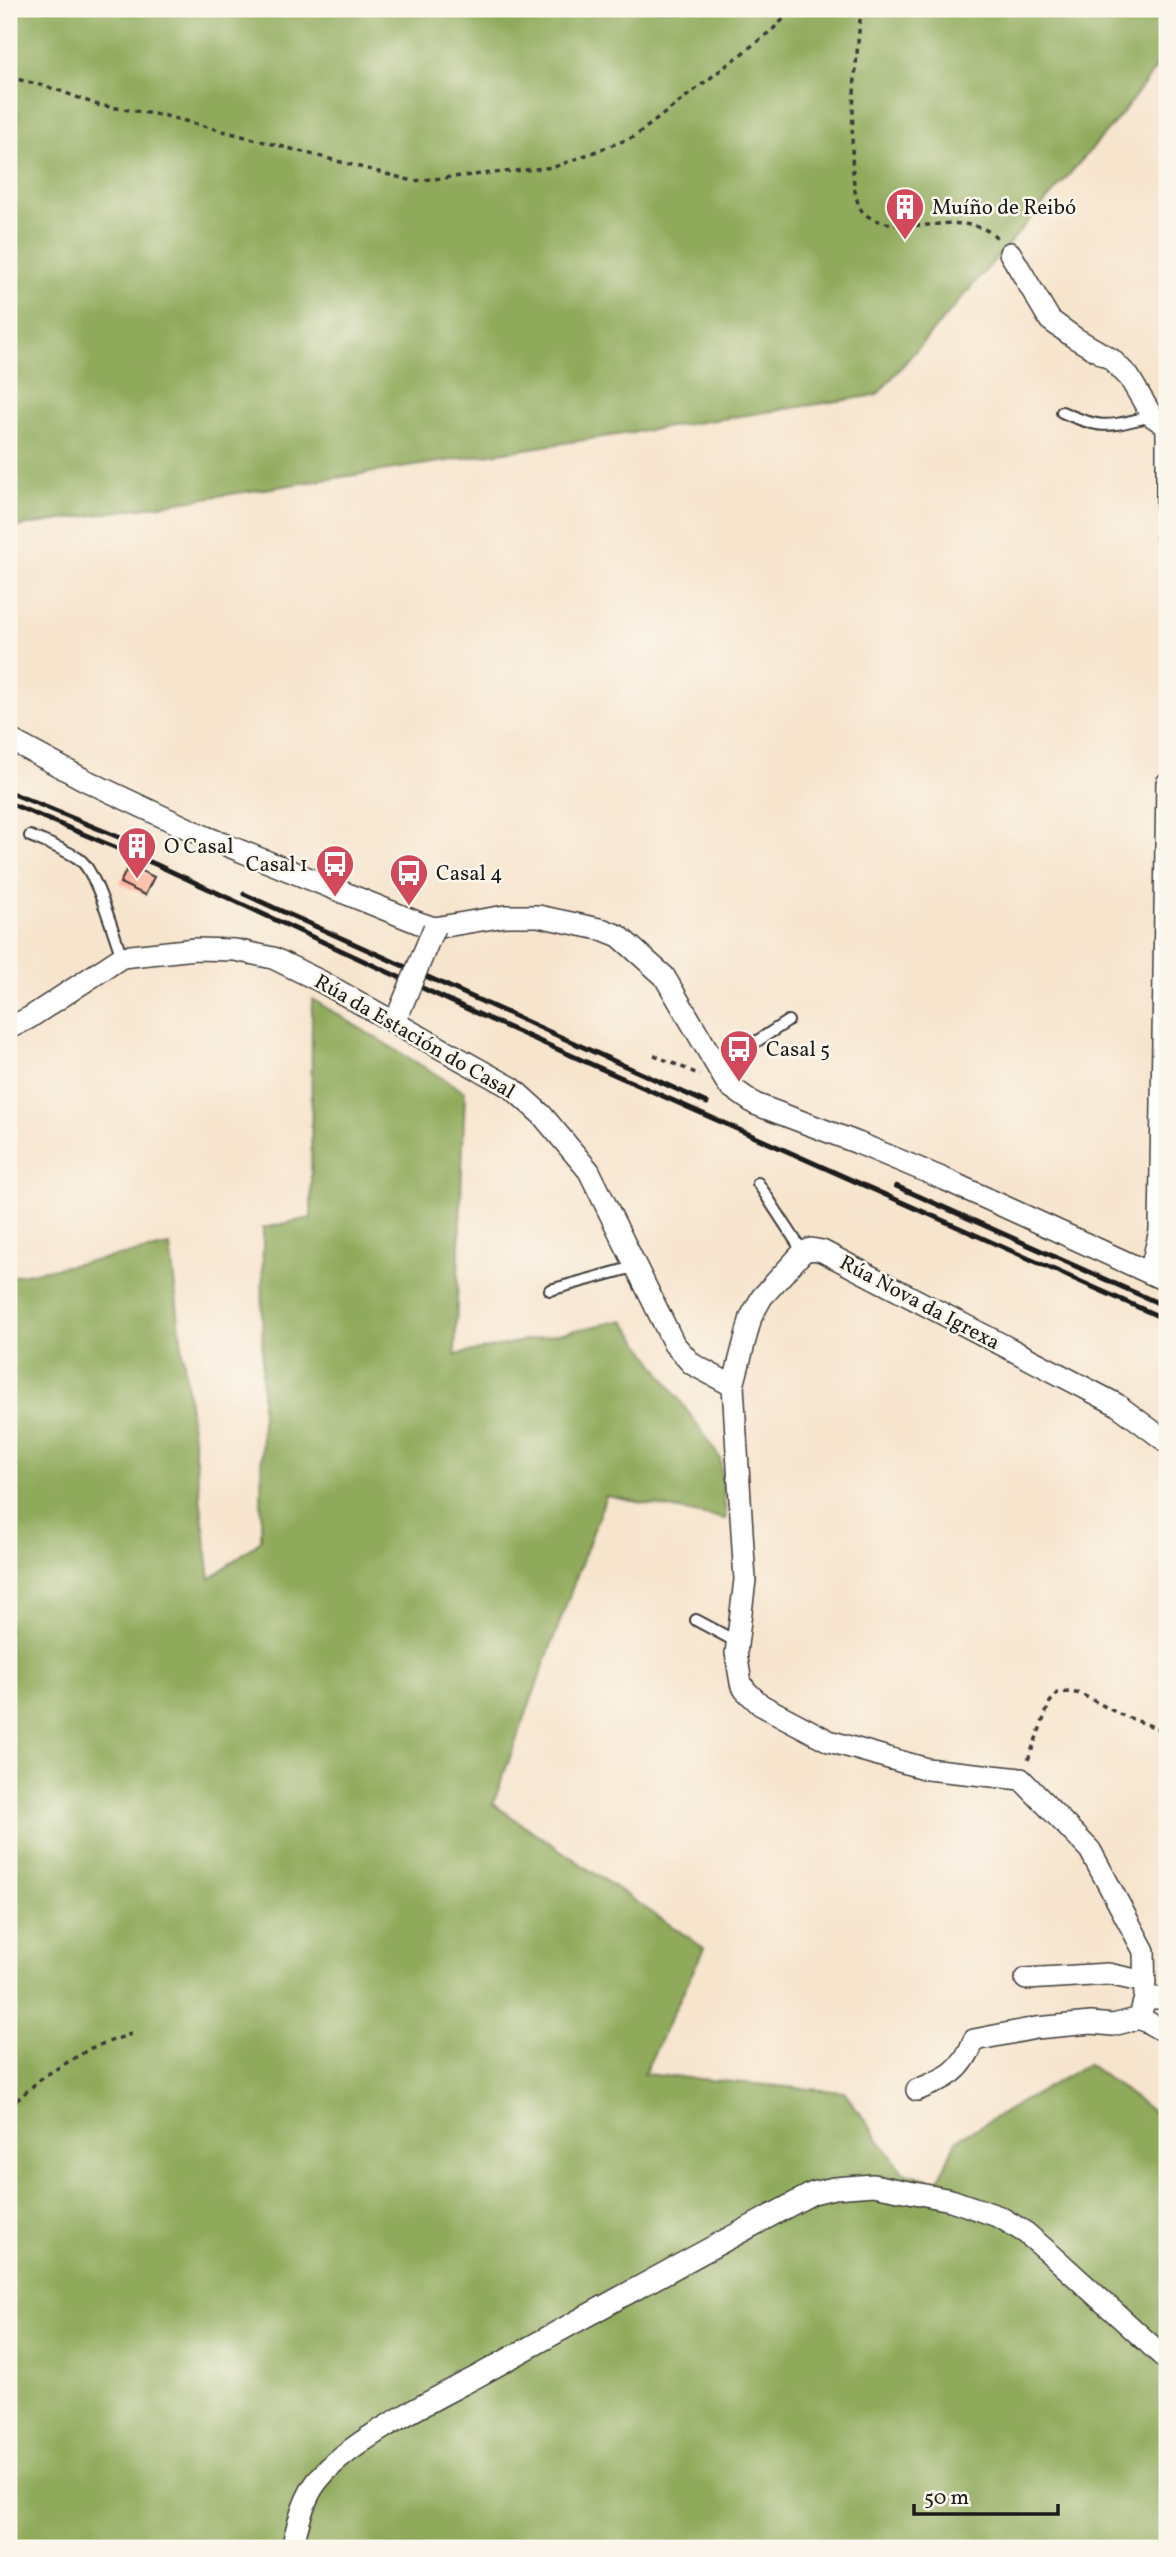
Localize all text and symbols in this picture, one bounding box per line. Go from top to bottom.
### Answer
building icon: Muíño de Reibó [884,186,926,241]
place label: Muíño de Reibó [932,194,1076,223]
building icon: O Casal [116,825,158,880]
place label: O Casal [164,833,233,862]
bus stop icon: Casal 1 [314,843,356,898]
place label: Casal 1 [246,851,308,880]
bus stop icon: Casal 4 [388,852,430,907]
place label: Casal 4 [436,860,503,889]
street label: Rúa da Estación do Casal [308,968,520,1107]
bus stop icon: Casal 5 [718,1028,760,1083]
place label: Casal 5 [766,1036,830,1065]
street label: Rúa Nova da Igrexa [834,1249,1005,1358]
scale bar [914,2473,1057,2517]
text: 50 m [924,2484,969,2513]

